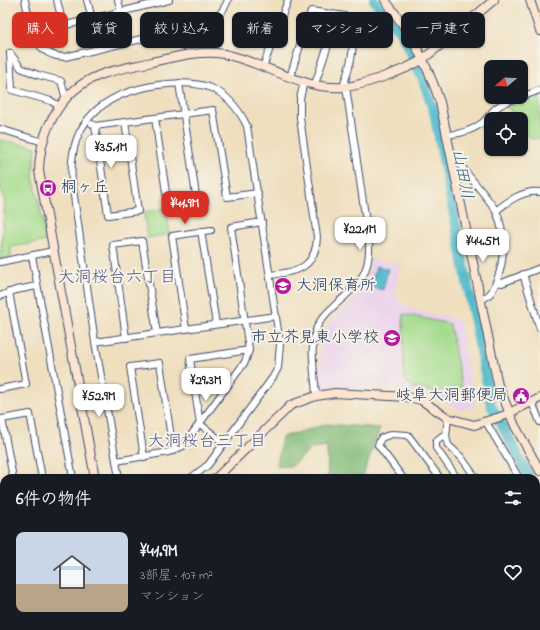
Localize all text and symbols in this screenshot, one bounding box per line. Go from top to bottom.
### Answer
chip: 購入 [12,12,68,48]
chip: 賃貸 [76,12,132,48]
chip: 絞り込み [140,12,224,48]
chip: 新着 [232,12,288,48]
chip: マンション [296,12,393,48]
chip: 一戸建て [401,12,485,48]
north arrow [484,60,528,104]
map controls [484,60,528,156]
button: locate [484,112,528,156]
pin: ¥35.1M [78,135,144,169]
text: ¥35.1M [95,138,127,157]
water label: 山田川 [445,147,479,201]
place label: 桐ヶ丘 [61,176,109,200]
bus stop icon: 桐ヶ丘 [38,178,58,198]
pin: ¥41.9M [152,191,218,225]
text: ¥41.9M [170,194,200,213]
pin: ¥22.1M [327,217,393,251]
text: ¥22.1M [344,220,376,239]
pin: ¥44.5M [450,229,516,263]
text: ¥44.5M [466,232,500,251]
district label: 大洞桜台六丁目 [58,265,177,290]
place label: 大洞保育所 [296,274,376,298]
school or university icon: 大洞保育所 [273,276,293,296]
place label: 市立芥見東小学校 [251,326,379,350]
school or university icon: 市立芥見東小学校 [382,328,402,348]
pin: ¥29.3M [173,368,239,402]
text: ¥29.3M [190,371,222,390]
pin: ¥52.9M [66,384,132,418]
place label: 岐阜大洞郵便局 [396,384,508,408]
public building icon: 岐阜大洞郵便局 [511,386,531,406]
text: ¥52.9M [82,387,116,406]
district label: 大洞桜台三丁目 [148,429,267,454]
text: 6件の物件 [16,487,91,512]
icon: filters [502,487,524,509]
text: ¥41.9M [140,539,178,564]
icon: home [48,548,96,596]
icon: heart [502,561,524,583]
text: 3部屋 · 107 m² [140,566,213,585]
text: マンション [140,587,204,606]

